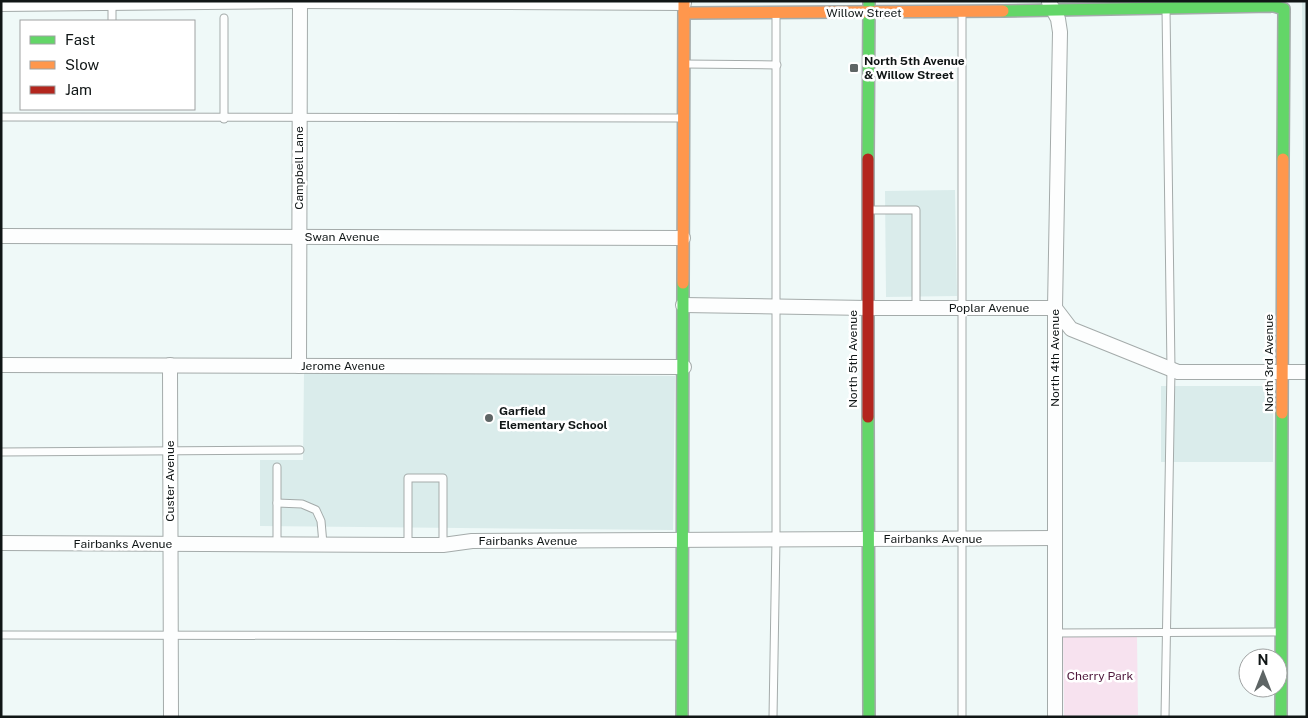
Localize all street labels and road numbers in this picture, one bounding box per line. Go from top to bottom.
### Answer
street label: Willow Street [826,6,902,20]
street label: Campbell Lane [292,126,306,210]
street label: Swan Avenue [304,230,380,244]
street label: Poplar Avenue [949,301,1029,315]
street label: North 4th Avenue [1048,309,1062,407]
street label: North 5th Avenue [846,310,860,408]
street label: North 3rd Avenue [1262,314,1276,412]
street label: Jerome Avenue [301,359,385,373]
street label: Custer Avenue [163,440,177,522]
street label: Fairbanks Avenue [884,532,983,546]
street label: Fairbanks Avenue [479,534,578,548]
street label: Fairbanks Avenue [74,537,173,551]

